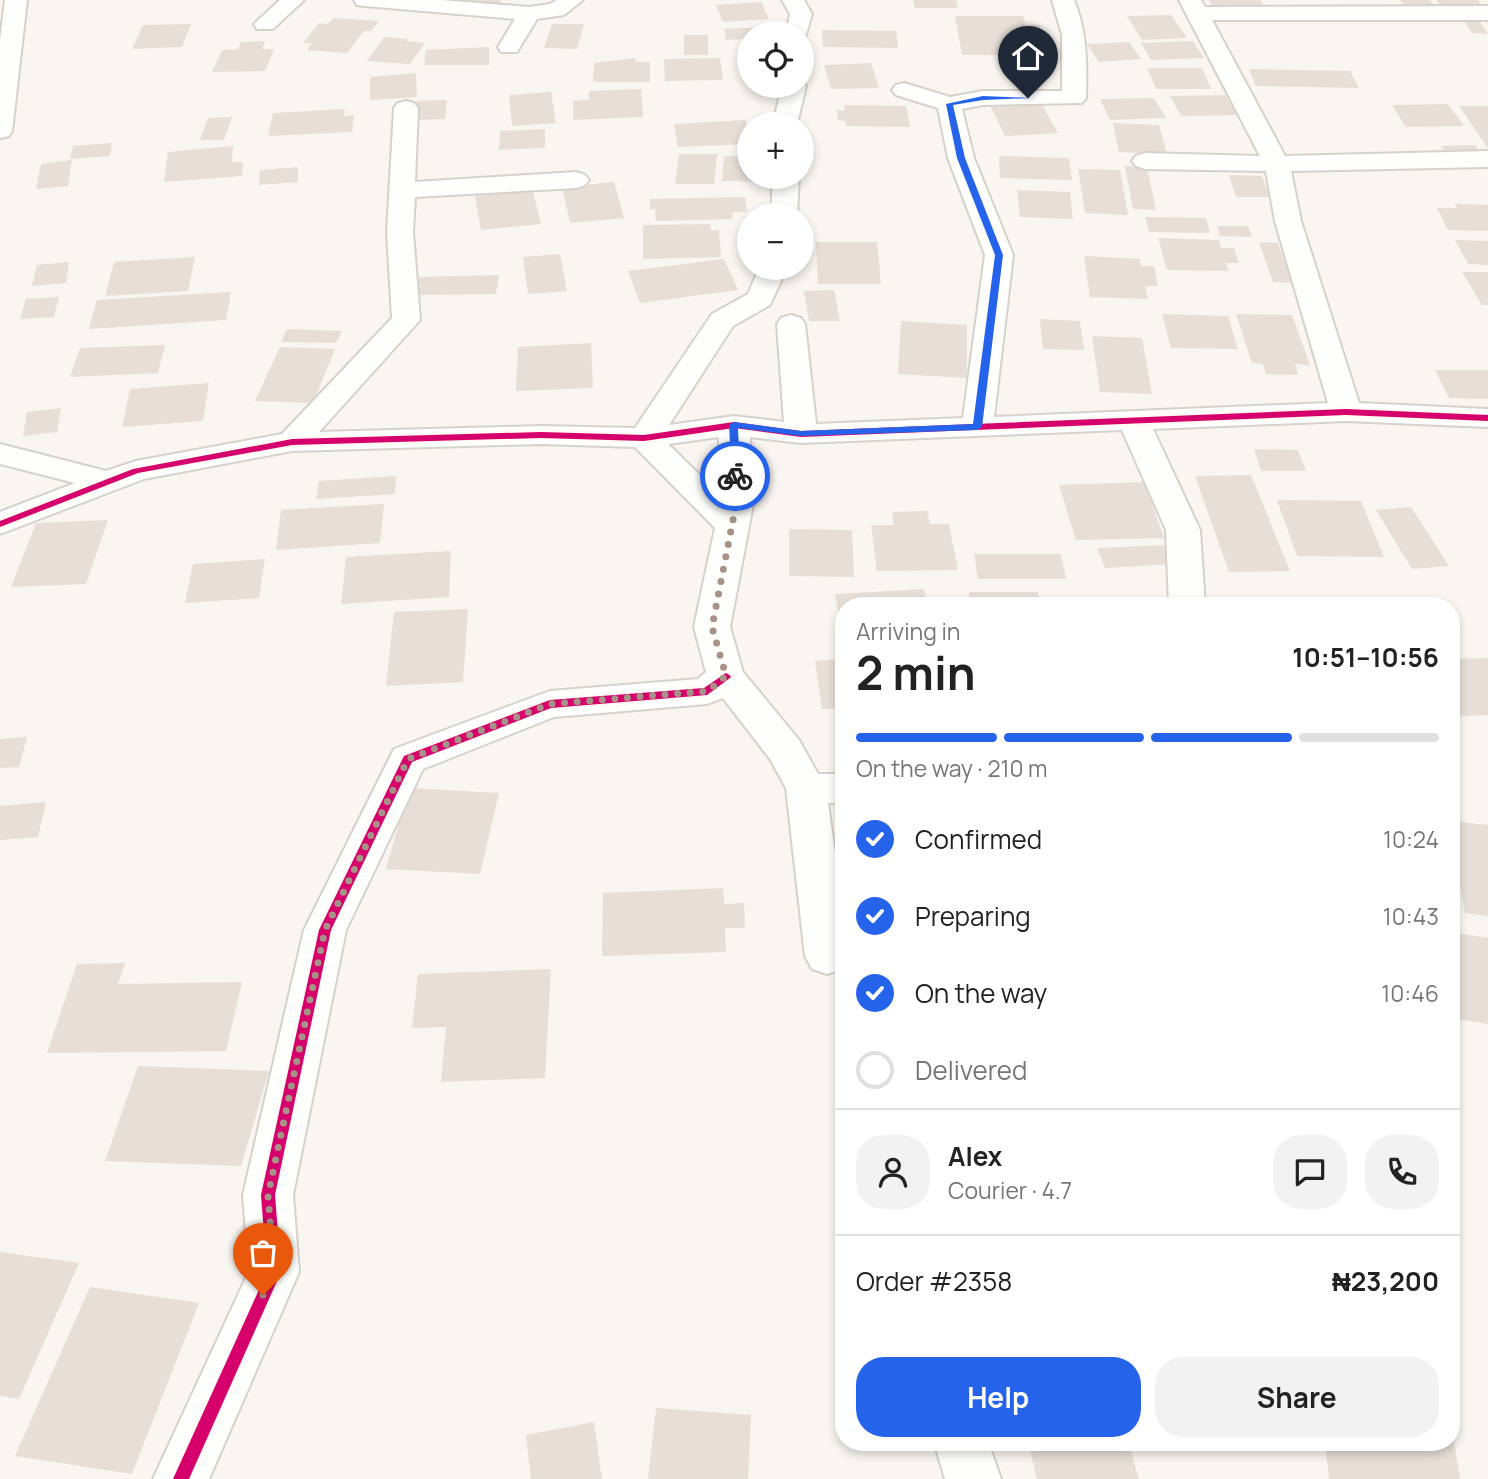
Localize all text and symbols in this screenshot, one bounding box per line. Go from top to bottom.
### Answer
map controls [737,21,814,280]
button: locate [737,21,814,98]
pin [998,26,1058,98]
icon: home [1009,37,1047,75]
button: + [737,112,814,189]
button: − [737,203,814,280]
courier [700,441,770,511]
icon: bike [716,457,754,495]
text: Arriving in [856,615,961,647]
text: 10:51–10:56 [1292,639,1439,675]
text: 2 min [856,641,976,704]
text: On the way · 210 m [856,752,1048,784]
icon: check [856,820,894,858]
text: Confirmed [915,821,1042,857]
text: 10:24 [1383,823,1439,855]
icon: check [856,897,894,935]
text: Preparing [915,898,1031,934]
text: 10:43 [1383,900,1439,932]
icon: check [856,974,894,1012]
text: On the way [915,975,1047,1011]
text: 10:46 [1381,977,1439,1009]
text: Delivered [915,1052,1027,1088]
button: person [856,1135,930,1209]
button: chat [1273,1135,1347,1209]
button: phone [1365,1135,1439,1209]
text: Alex [948,1138,1002,1174]
text: Courier · 4.7 [948,1174,1072,1206]
pin [233,1223,293,1295]
icon: bag [244,1234,282,1272]
text: Order #2358 [856,1263,1012,1299]
text: ₦23,200 [1332,1263,1439,1299]
button: Help [856,1357,1141,1437]
button: Share [1155,1357,1439,1437]

